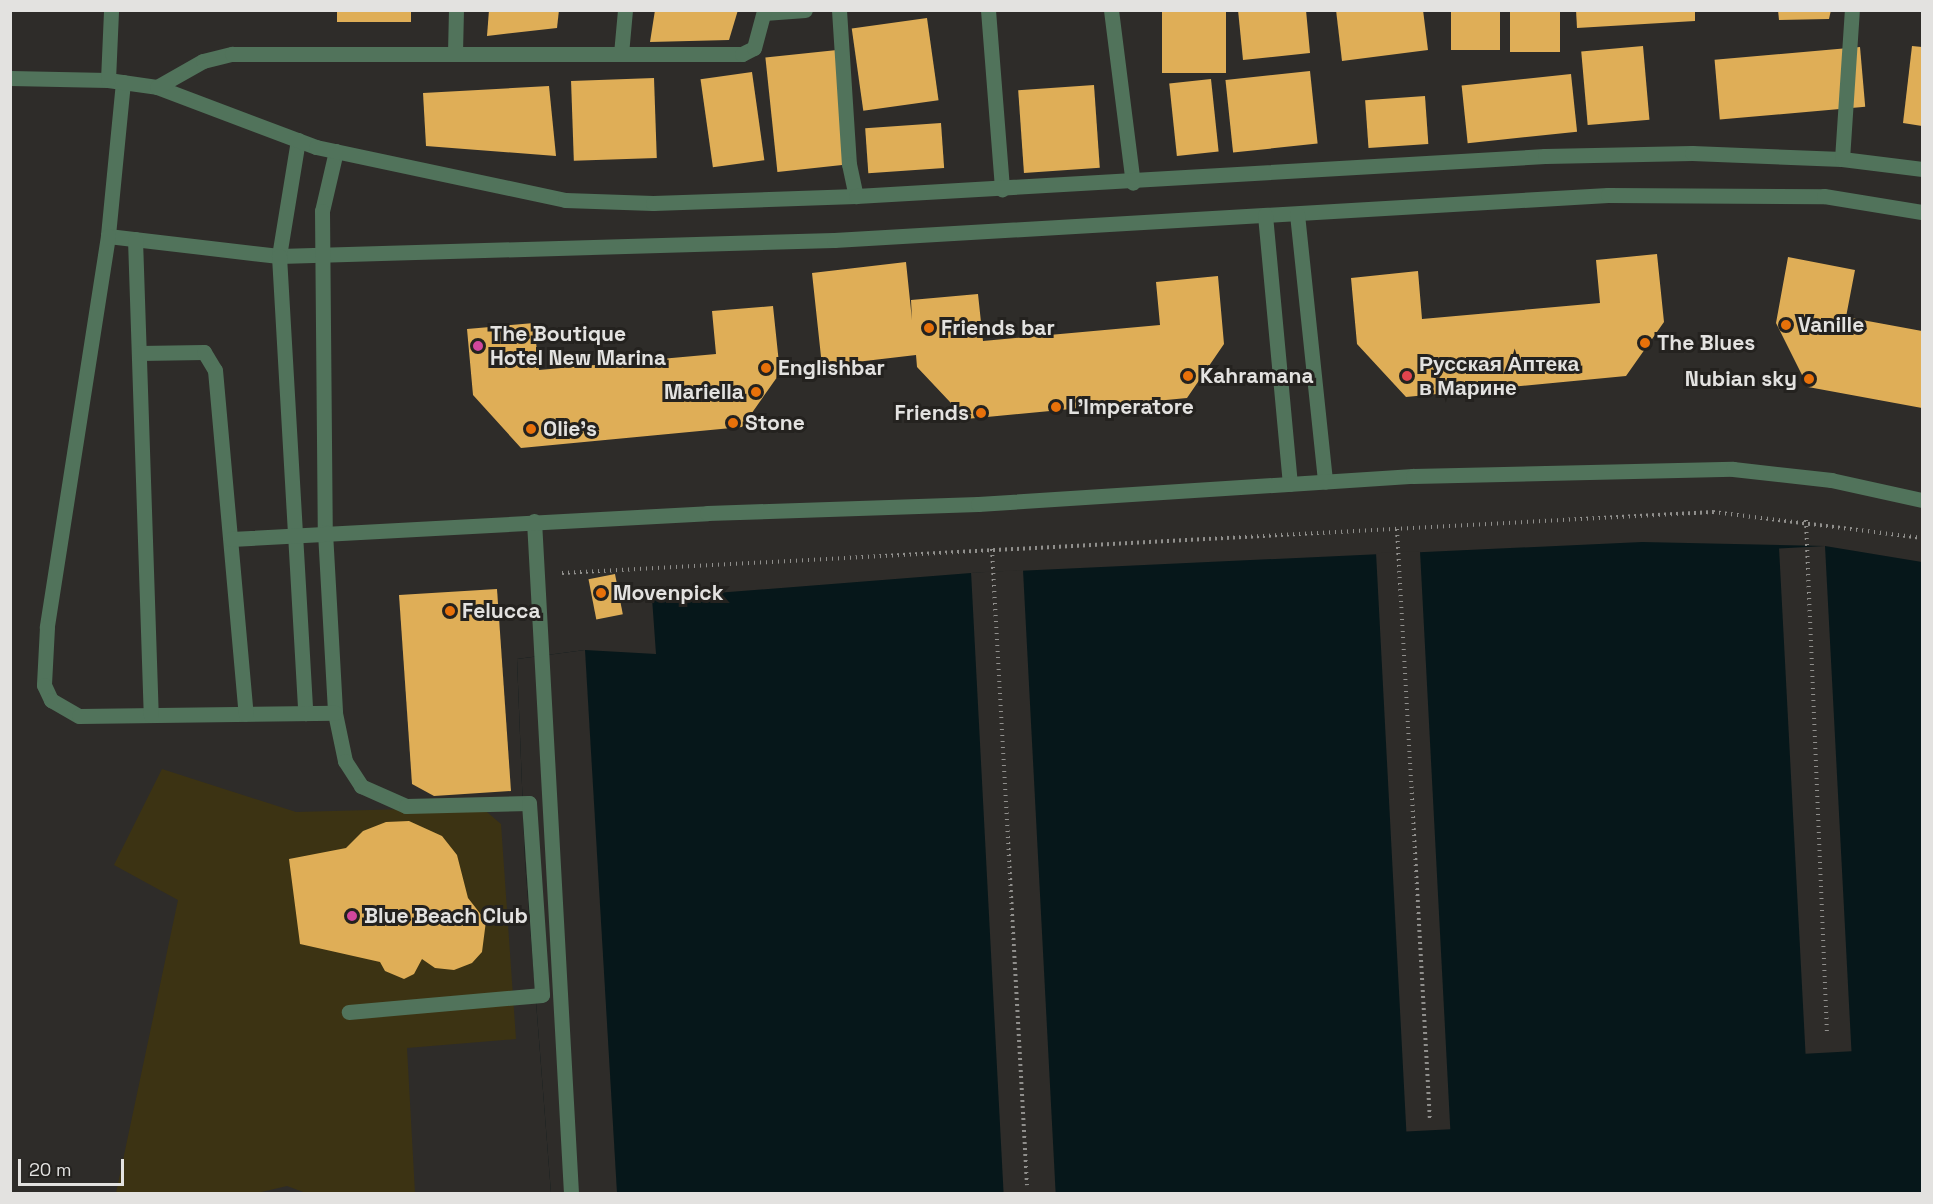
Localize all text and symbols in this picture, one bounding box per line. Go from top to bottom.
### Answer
place label: Vanille [1798,312,1864,338]
place label: Friends bar [941,315,1055,341]
marker: Vanille [1779,318,1793,332]
place label: The Boutique Hotel New Marina [490,321,666,371]
marker: Friends bar [922,321,936,335]
place label: The Blues [1657,330,1755,356]
marker: The Blues [1638,336,1652,350]
marker: The Boutique Hotel New Marina [471,339,485,353]
place label: Русская Аптека в Марине [1419,351,1579,401]
place label: Englishbar [778,355,885,381]
marker: Englishbar [759,361,773,375]
place label: Kahramana [1200,363,1314,389]
place label: Nubian sky [1685,366,1797,392]
marker: Kahramana [1181,369,1195,383]
marker: Русская Аптека в Марине [1400,369,1414,383]
marker: Nubian sky [1802,372,1816,386]
place label: Mariella [664,379,744,405]
marker: Mariella [749,385,763,399]
place label: L'Imperatore [1068,394,1194,420]
place label: Friends [894,400,969,426]
marker: L'Imperatore [1049,400,1063,414]
marker: Friends [974,406,988,420]
place label: Stone [745,410,805,436]
place label: Olie's [543,416,597,442]
marker: Stone [726,416,740,430]
marker: Olie's [524,422,538,436]
place label: Movenpick [613,580,723,606]
marker: Movenpick [594,586,608,600]
place label: Felucca [462,598,541,624]
marker: Felucca [443,604,457,618]
place label: Blue Beach Club [364,903,528,929]
marker: Blue Beach Club [345,909,359,923]
scale bar [21,1147,128,1185]
text: 20 m [29,1158,72,1181]

